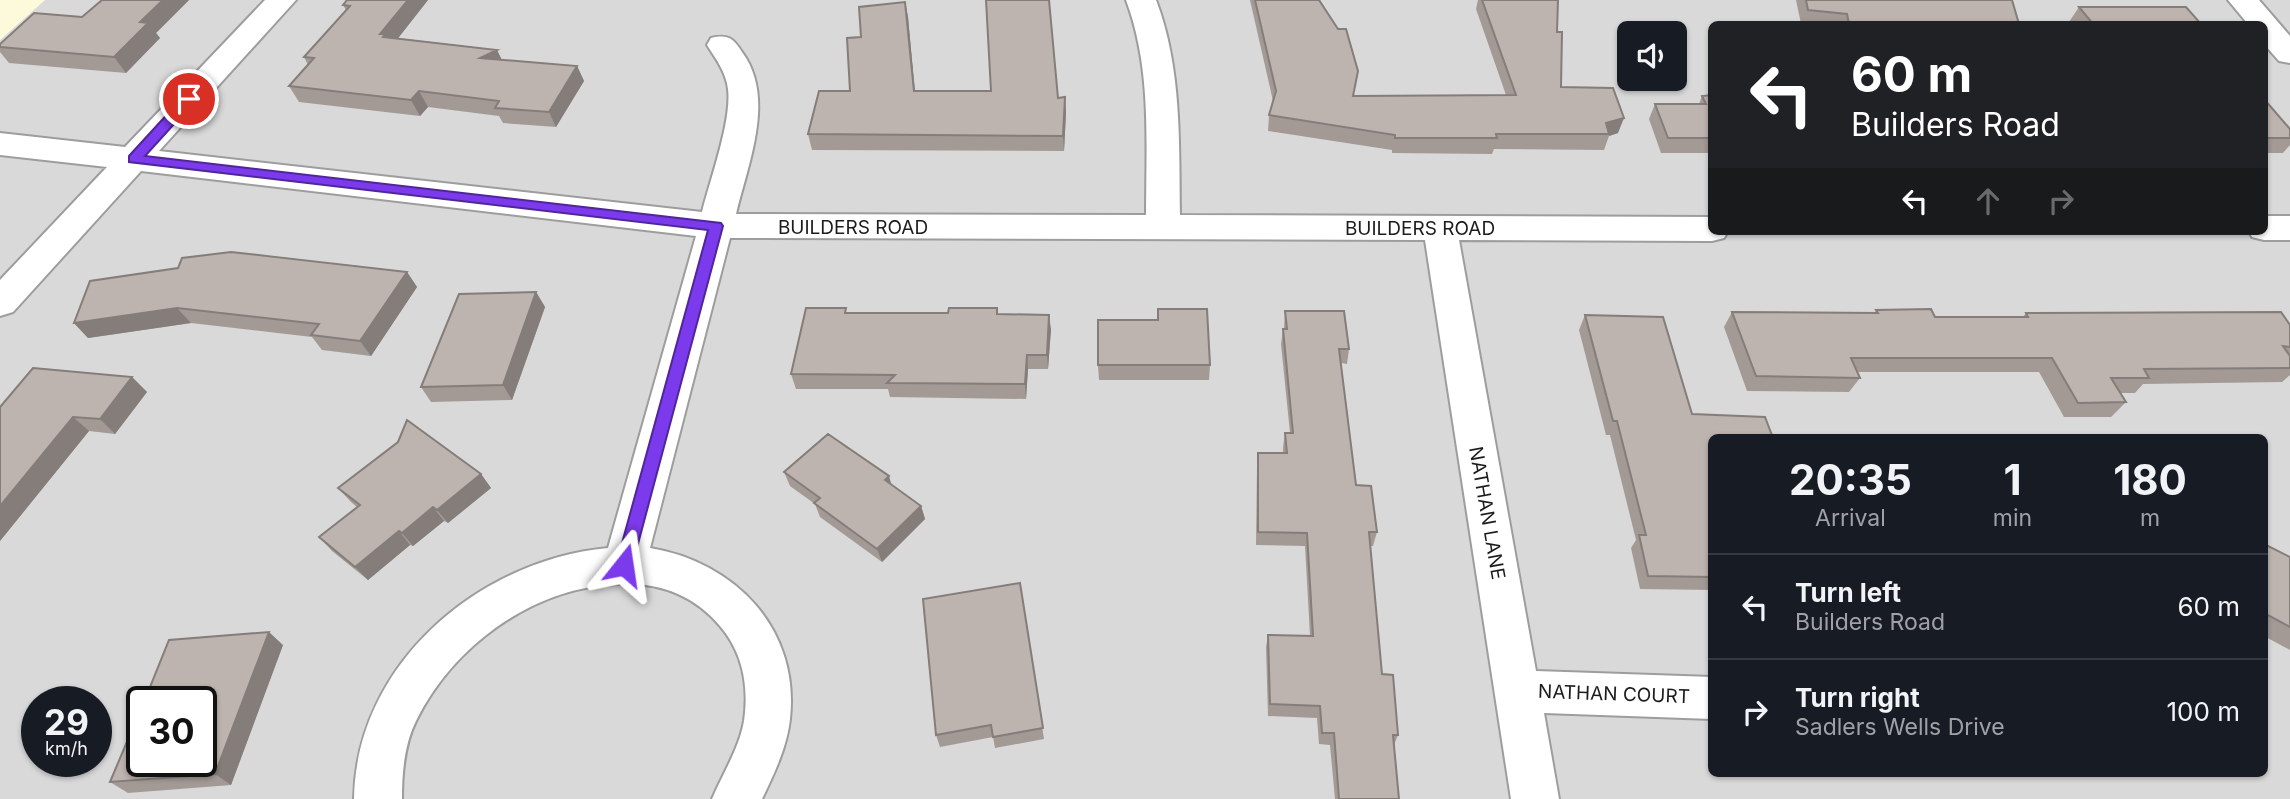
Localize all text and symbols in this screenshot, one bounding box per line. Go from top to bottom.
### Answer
map controls [1617,21,1687,91]
button: sound [1617,21,1687,91]
text: 60 m [1851,45,1972,104]
icon: left [1736,49,1827,140]
pin [159,69,219,129]
icon: arrive [170,80,208,118]
text: Builders Road [1851,105,2060,144]
icon: left [1896,182,1934,220]
icon: ahead [1969,182,2007,220]
icon: right [2042,182,2080,220]
street label: BUILDERS ROAD [778,216,928,239]
street label: BUILDERS ROAD [1345,217,1495,240]
street label: NATHAN LANE [1464,445,1510,581]
text: 20:35 [1789,454,1912,505]
text: 1 [2003,454,2022,505]
text: 180 [2113,454,2187,505]
text: Arrival [1815,504,1886,532]
text: min [1993,504,2032,532]
text: m [2140,504,2160,532]
position arrow [587,528,661,602]
text: Turn left [1795,577,1901,608]
icon: left [1736,588,1774,626]
text: 60 m [2177,591,2240,622]
text: Builders Road [1795,608,1945,636]
street label: NATHAN COURT [1538,680,1690,708]
text: Turn right [1795,682,1920,713]
speed limit sign: 30 [126,686,217,777]
icon: right [1736,693,1774,731]
text: 100 m [2167,696,2240,727]
text: 29 [44,701,89,743]
text: Sadlers Wells Drive [1795,713,2005,741]
text: km/h [45,738,88,759]

